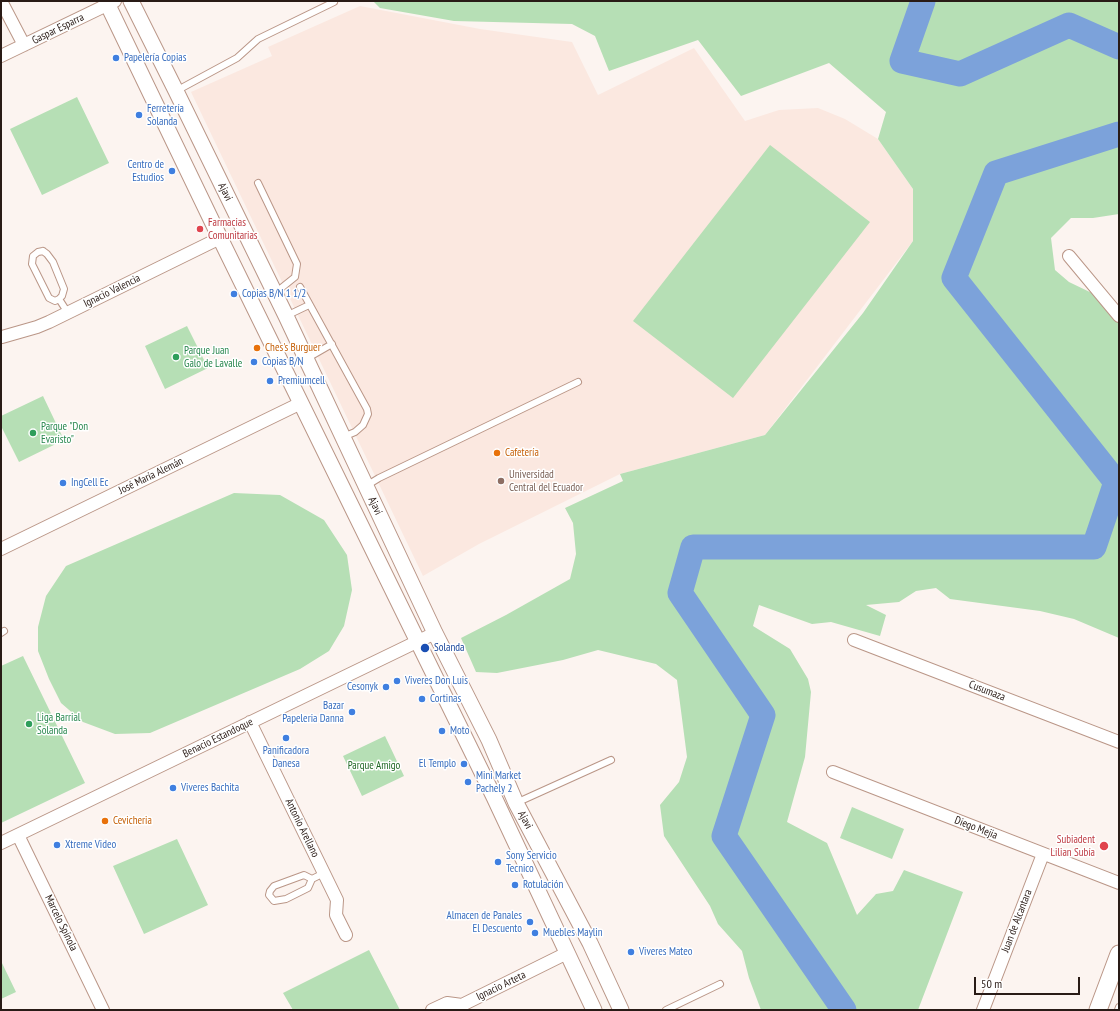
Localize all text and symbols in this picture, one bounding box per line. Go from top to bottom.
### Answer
street label: Gaspar Esparra [30,11,86,47]
place label: Papelería Copias [124,51,186,65]
marker: Papelería Copias [111,53,121,63]
place label: Ferretería Solanda [147,102,184,128]
marker: Ferretería Solanda [134,110,144,120]
place label: Centro de Estudios [127,158,164,184]
marker: Centro de Estudios [167,166,177,176]
street label: Ajavi [215,181,235,203]
place label: Farmacias Comunitarias [208,216,258,242]
marker: Farmacias Comunitarias [195,224,205,234]
street label: Ignacio Valencia [81,272,143,310]
place label: Copias B/N 1 1/2 [242,287,306,301]
marker: Copias B/N 1 1/2 [229,289,239,299]
place label: Ches's Burguer [265,341,321,355]
marker: Ches's Burguer [252,343,262,353]
place label: Parque Juan Galo de Lavalle [184,344,242,370]
marker: Parque Juan Galo de Lavalle [171,352,181,362]
place label: Copias B/N [262,355,303,369]
marker: Copias B/N [249,357,259,367]
place label: Premiumcell [278,374,325,388]
marker: Premiumcell [265,376,275,386]
place label: Parque "Don Evaristo" [41,420,88,446]
marker: Parque "Don Evaristo" [28,428,38,438]
place label: Cafetería [505,446,539,460]
marker: Cafetería [492,448,502,458]
street label: José María Alemán [117,455,185,497]
place label: Universidad Central del Ecuador [509,468,583,494]
place label: IngCell Ec [71,476,109,490]
marker: Universidad Central del Ecuador [496,476,506,486]
marker: IngCell Ec [58,478,68,488]
street label: Ajavi [365,495,385,517]
place label: Solanda [434,641,464,655]
marker: Solanda [419,642,431,654]
place label: Viveres Don Luis [405,674,468,688]
marker: Viveres Don Luis [392,676,402,686]
street label: Cusumaza [967,678,1007,704]
place label: Cesonyk [347,680,378,694]
marker: Cesonyk [381,682,391,692]
place label: Cortinas [430,692,461,706]
marker: Cortinas [417,694,427,704]
place label: Bazar Papeleria Danna [282,699,344,725]
marker: Bazar Papeleria Danna [347,707,357,717]
place label: Liga Barrial Solanda [37,711,80,737]
street label: Benacio Estandoque [181,715,255,761]
marker: Liga Barrial Solanda [24,719,34,729]
place label: Moto [450,724,469,738]
marker: Moto [437,726,447,736]
marker: Panificadora Danesa [281,733,291,743]
place label: Panificadora Danesa [263,744,309,770]
place label: El Templo [419,757,456,771]
park label: Parque Amigo [348,759,400,773]
marker: El Templo [459,759,469,769]
place label: Mini Market Pachely 2 [476,769,521,795]
marker: Mini Market Pachely 2 [463,777,473,787]
place label: Viveres Bachita [181,781,239,795]
marker: Viveres Bachita [168,783,178,793]
street label: Antonio Arellano [282,796,322,860]
street label: Ajavi [515,809,535,831]
place label: Cevicheria [113,814,152,828]
street label: Diego Mejia [953,814,999,842]
marker: Cevicheria [100,816,110,826]
place label: Subiadent Lilian Subía [1050,833,1095,859]
place label: Xtreme Video [65,838,116,852]
marker: Xtreme Video [52,840,62,850]
marker: Subiadent Lilian Subía [1098,840,1110,852]
place label: Sony Servicio Tecnico [506,849,557,875]
marker: Sony Servicio Tecnico [493,857,503,867]
place label: Rotulación [523,878,563,892]
marker: Rotulación [510,880,520,890]
street label: Juan de Alcantara [999,888,1035,954]
street label: Marcelo Spínola [42,893,80,953]
place label: Almacen de Panales El Descuento [446,909,522,935]
marker: Almacen de Panales El Descuento [525,917,535,927]
place label: Muebles Maylin [543,926,603,940]
marker: Muebles Maylin [530,928,540,938]
place label: Viveres Mateo [639,945,692,959]
marker: Viveres Mateo [626,947,636,957]
street label: Ignacio Arteta [474,968,528,1004]
scale bar [976,969,1082,995]
text: 50 m [981,976,1002,991]

